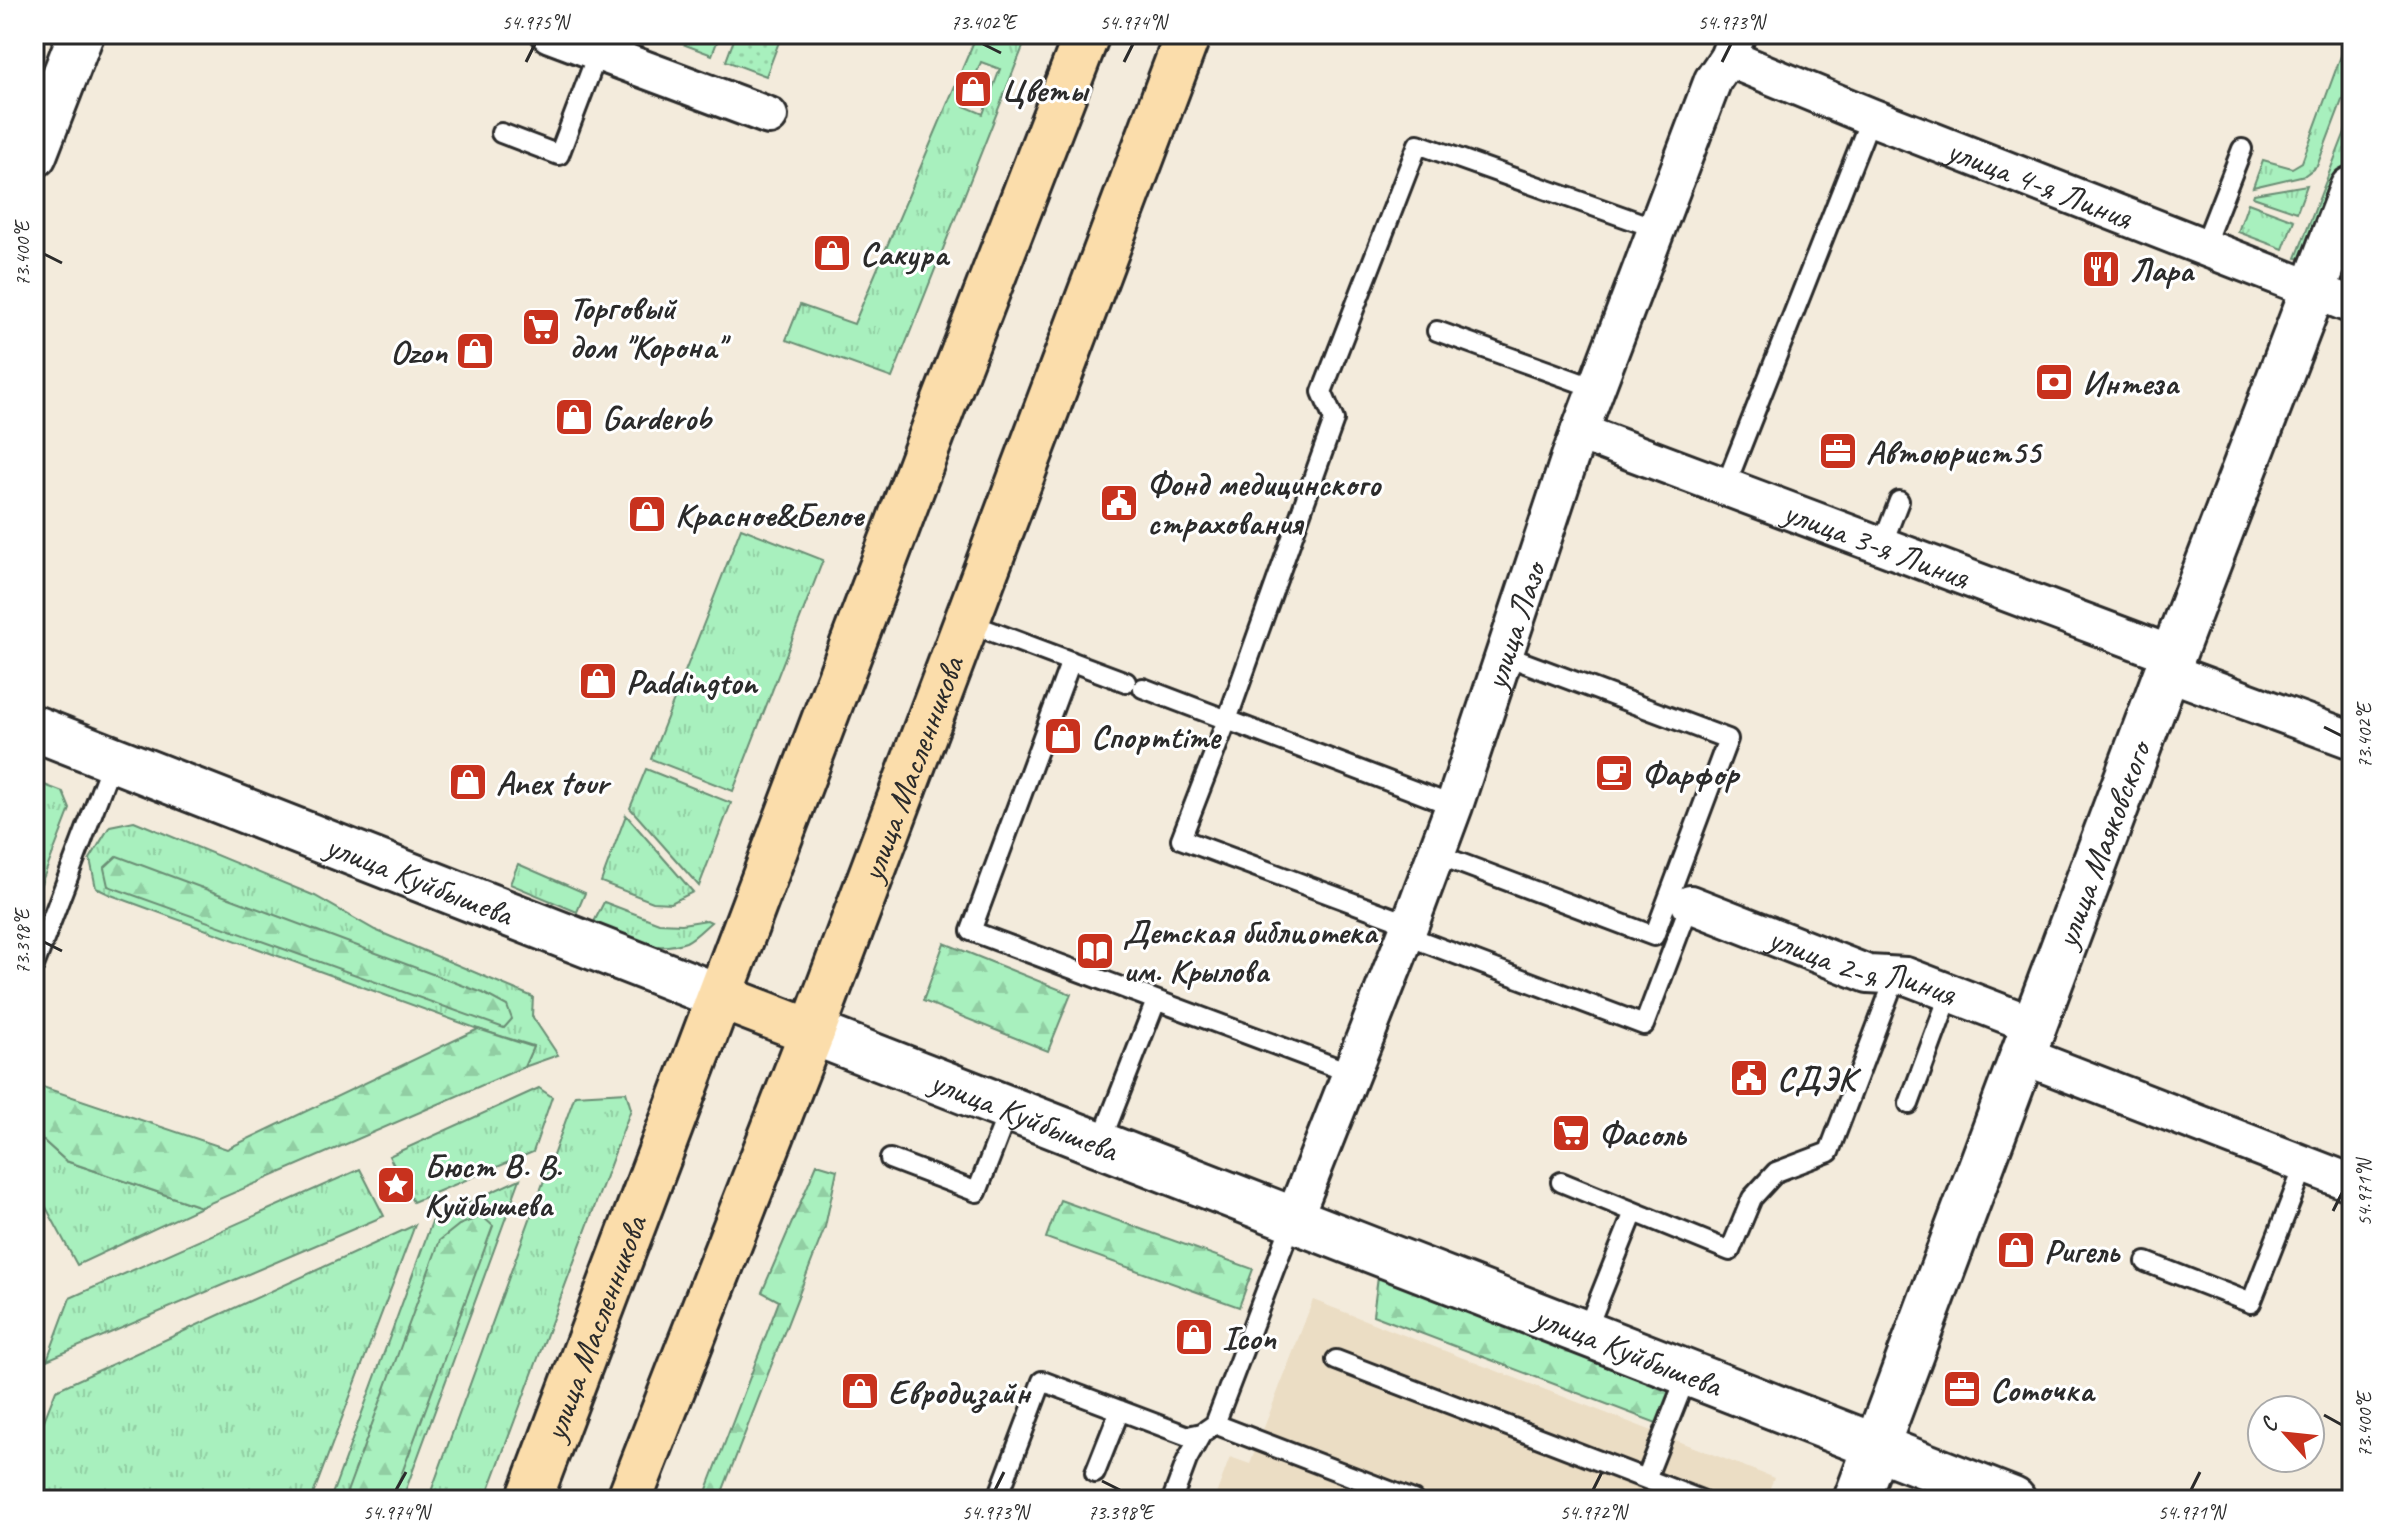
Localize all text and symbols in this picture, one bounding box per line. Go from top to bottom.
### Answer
text: 54.975°N [502,10,571,35]
text: 73.402°E [950,10,1018,35]
text: 54.974°N [1100,10,1169,35]
text: 54.973°N [1698,10,1767,35]
shop icon: Цветы [952,68,994,110]
place label: Цветы [1001,68,1090,111]
street label: улица 4-я Линия [1939,127,2140,239]
text: 73.400°E [10,219,35,287]
shop icon: Сакура [811,232,853,274]
place label: Сакура [860,232,951,275]
restaurant icon: Лара [2080,248,2122,290]
place label: Лара [2129,248,2195,291]
place label: Торговый дом "Корона" [569,286,731,368]
supermarket icon: Торговый дом "Корона" [520,306,562,348]
place label: Ozon [390,330,448,373]
shop icon: Ozon [454,330,496,372]
bank icon: Интеза [2033,361,2075,403]
place label: Интеза [2082,361,2180,404]
shop icon: Garderob [553,396,595,438]
place label: Garderob [602,396,714,439]
office icon: Автоюрист55 [1817,430,1859,472]
place label: Автоюрист55 [1866,430,2044,473]
place label: Фонд медицинского страхования [1147,462,1382,544]
public building icon: Фонд медицинского страхования [1098,482,1140,524]
street label: улица 3-я Линия [1776,489,1977,599]
shop icon: Красное&Белое [626,493,668,535]
place label: Красное&Белое [675,493,865,536]
street label: улица Лазо [1472,553,1556,697]
street label: улица Масленникова [849,648,974,889]
shop icon: Paddington [577,660,619,702]
place label: Paddington [626,660,759,703]
text: 73.402°E [2352,701,2377,769]
shop icon: Спортtime [1042,715,1084,757]
place label: Спортtime [1091,715,1222,758]
street label: улица Маяковского [2043,732,2161,955]
cafe icon: Фарфор [1593,752,1635,794]
place label: Фарфор [1642,752,1741,795]
shop icon: Anex tour [447,761,489,803]
place label: Anex tour [496,761,612,804]
street label: улица Куйбышева [318,822,521,936]
text: 73.398°E [10,907,35,975]
place label: Детская библиотека им. Крылова [1123,910,1379,992]
street label: улица 2-я Линия [1761,915,1964,1015]
library icon: Детская библиотека им. Крылова [1074,930,1116,972]
public building icon: СДЭК [1728,1057,1770,1099]
place label: СДЭК [1777,1057,1862,1100]
street label: улица Куйбышева [923,1058,1126,1171]
supermarket icon: Фасоль [1550,1112,1592,1154]
place label: Фасоль [1599,1112,1688,1155]
place label: Бюст В. В. Куйбышева [424,1144,563,1226]
text: 54.971°N [2352,1157,2377,1226]
place icon: Бюст В. В. Куйбышева [375,1164,417,1206]
street label: улица Масленникова [531,1207,657,1448]
shop icon: Ригель [1995,1229,2037,1271]
place label: Ригель [2044,1229,2121,1272]
street label: улица Куйбышева [1527,1294,1730,1407]
shop icon: Icon [1173,1316,1215,1358]
place label: Icon [1222,1316,1277,1359]
office icon: Соточка [1941,1368,1983,1410]
place label: Соточка [1990,1368,2097,1411]
shop icon: Евродизайн [839,1370,881,1412]
place label: Евродизайн [888,1370,1032,1414]
text: 73.400°E [2352,1390,2377,1458]
north arrow [2246,1394,2326,1474]
text: С [2254,1411,2285,1437]
text: 54.974°N [363,1500,432,1525]
text: 54.973°N [962,1500,1031,1525]
text: 73.398°E [1087,1500,1155,1525]
text: 54.972°N [1560,1500,1629,1525]
text: 54.971°N [2158,1500,2227,1525]

